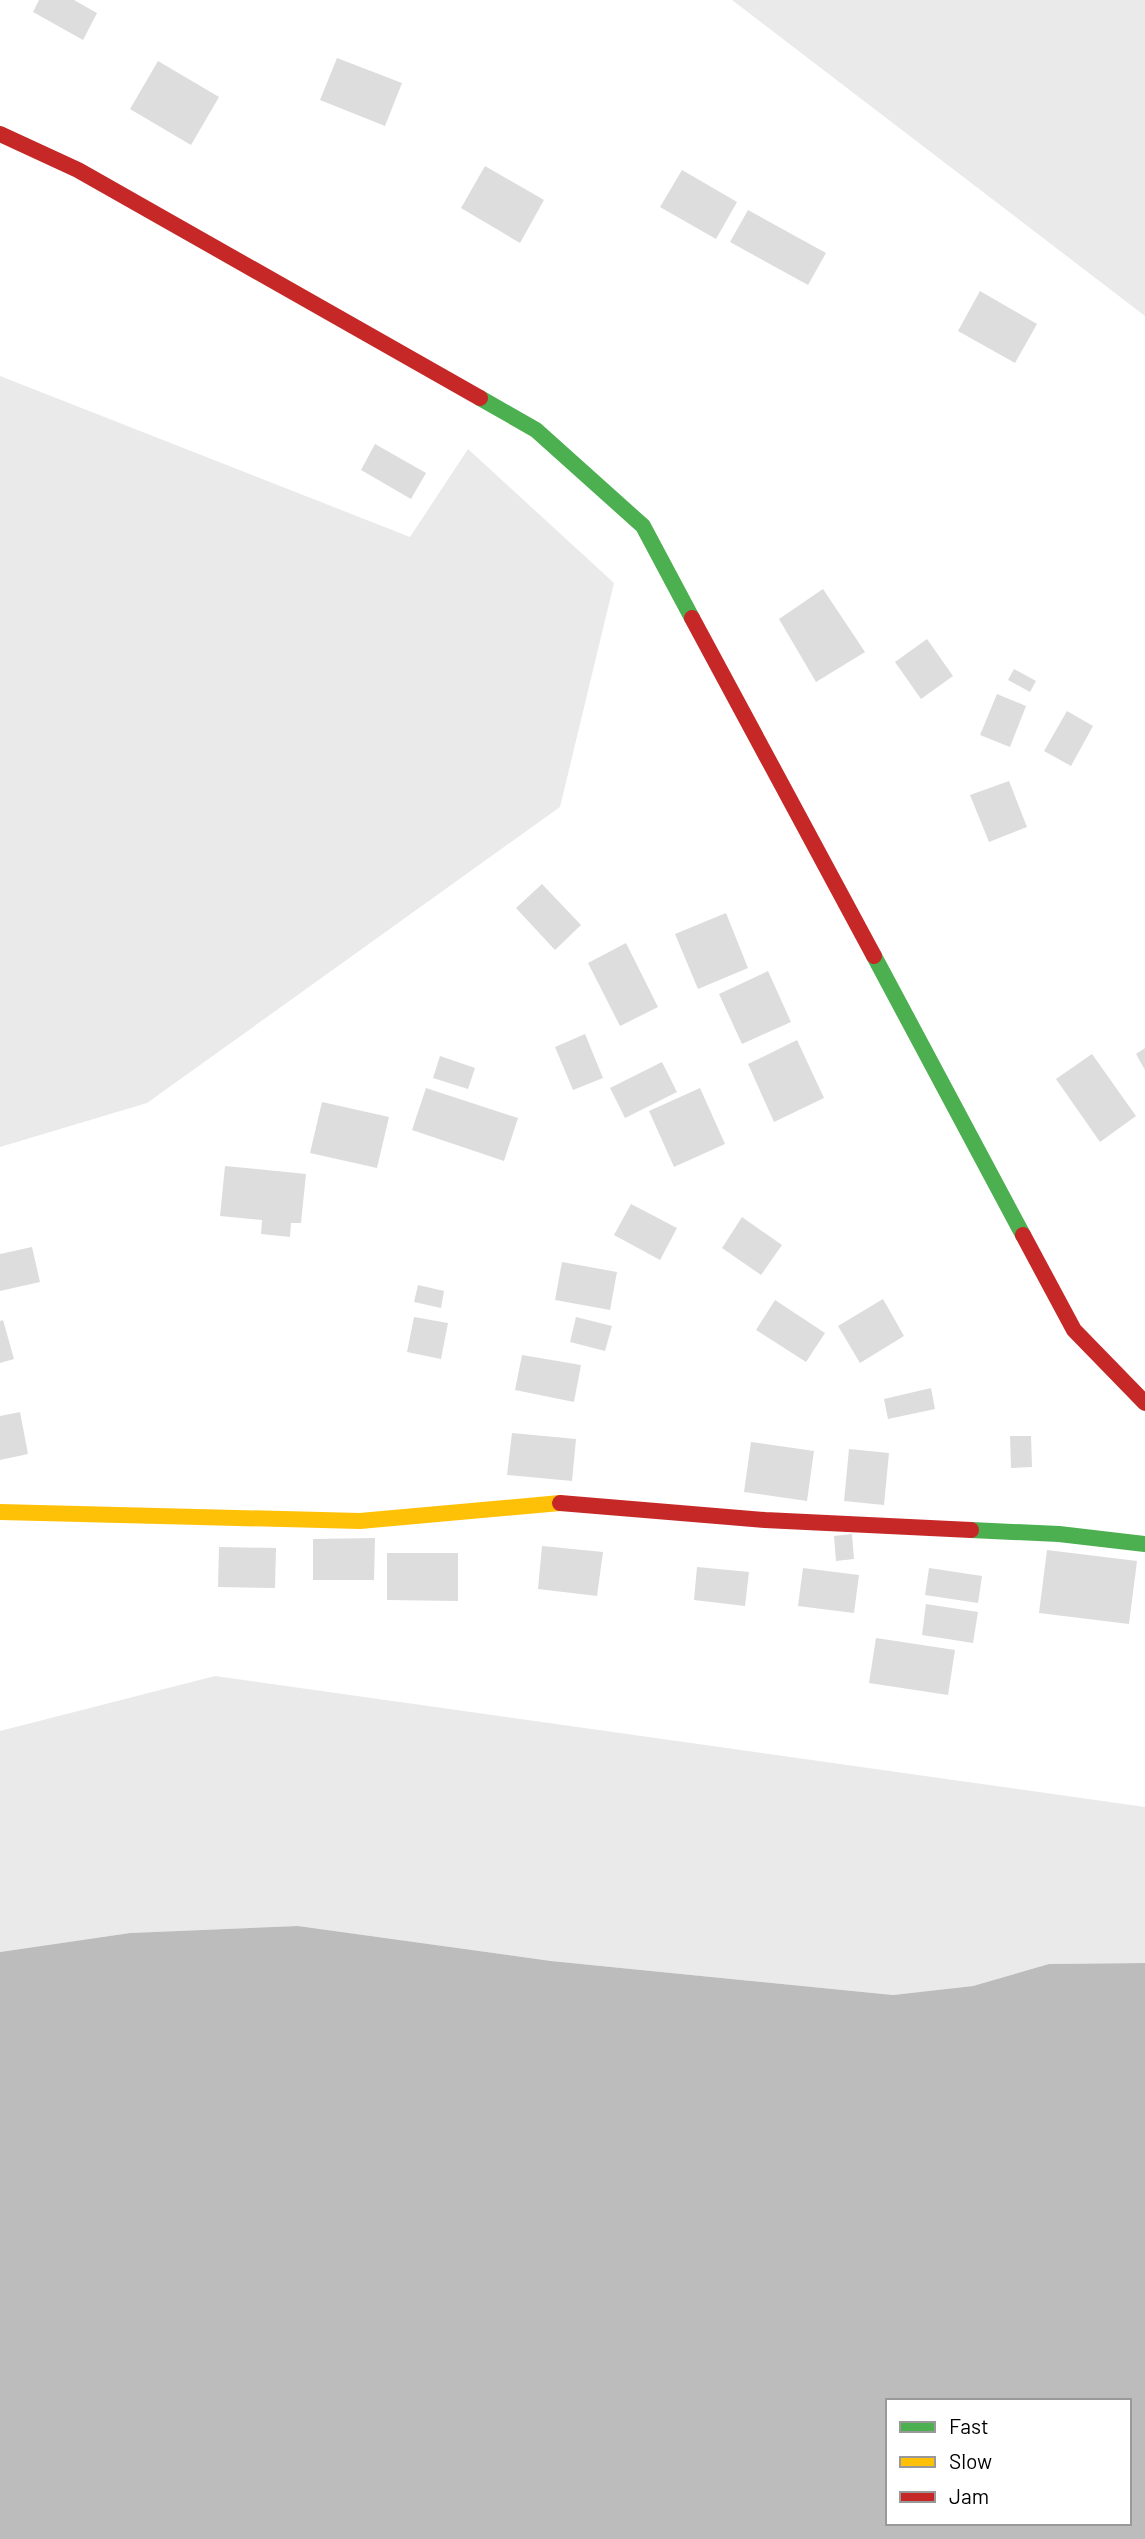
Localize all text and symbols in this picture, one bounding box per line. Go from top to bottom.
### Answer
legend [886,2399,1131,2525]
text: Fast [949,2413,989,2438]
text: Slow [949,2448,992,2473]
text: Jam [949,2483,989,2508]

